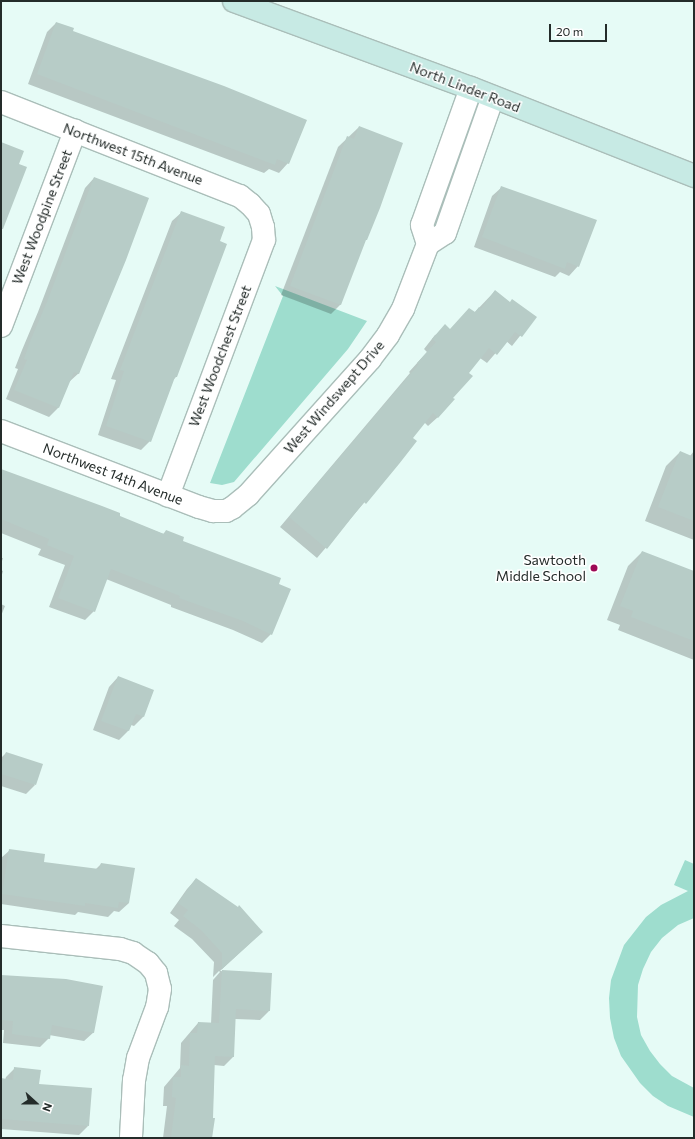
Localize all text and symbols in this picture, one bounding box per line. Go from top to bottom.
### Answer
scale bar [551,16,609,42]
text: 20 m [556,24,583,38]
street label: North Linder Road [407,58,523,116]
street label: Northwest 15th Avenue [61,120,205,188]
street label: West Woodpine Street [9,147,75,287]
street label: West Woodchest Street [185,283,255,429]
street label: West Windswept Drive [280,337,388,457]
street label: Northwest 14th Avenue [41,440,185,508]
place label: Sawtooth Middle School [496,552,586,584]
marker: Sawtooth Middle School [589,563,599,573]
north arrow [16,1083,56,1123]
text: N [40,1101,55,1114]

